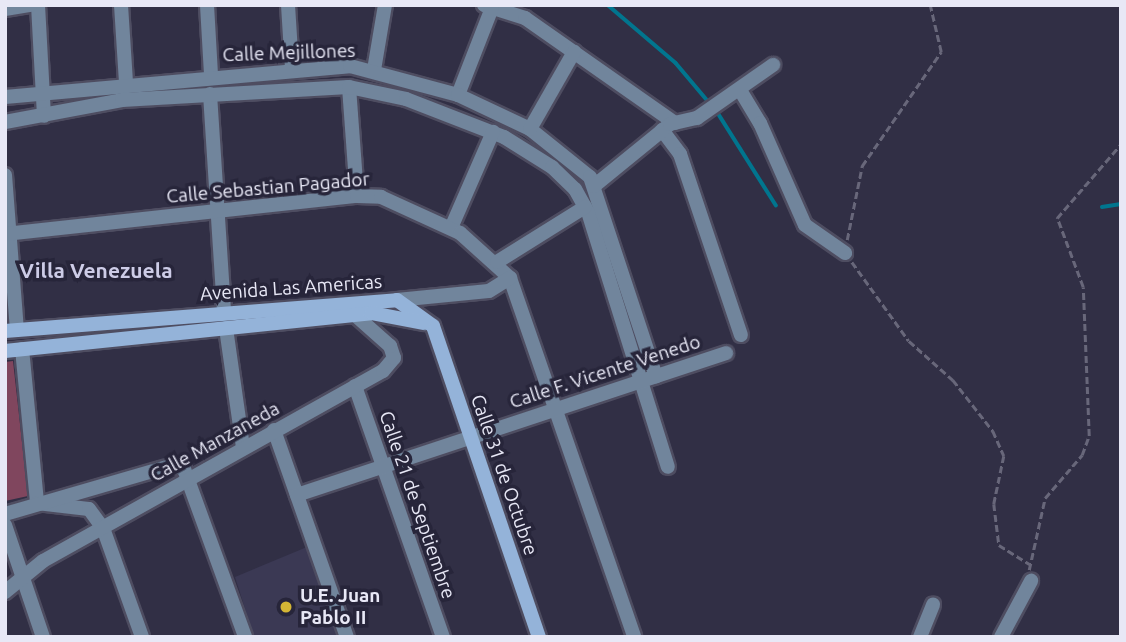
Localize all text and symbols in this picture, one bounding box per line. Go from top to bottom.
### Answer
street label: Calle Mejillones [222,39,356,67]
street label: Calle Sebastian Pagador [165,168,371,208]
district label: Villa Venezuela [19,257,173,283]
street label: Avenida Las Americas [199,270,383,306]
street label: Calle F. Vicente Venedo [507,330,703,414]
street label: Calle 31 de Octubre [466,392,542,558]
street label: Calle Manzaneda [146,397,284,487]
street label: Calle 21 de Septiembre [374,408,460,602]
place label: U.E. Juan Pablo II [300,585,380,629]
marker: U.E. Juan Pablo II [278,599,294,615]

